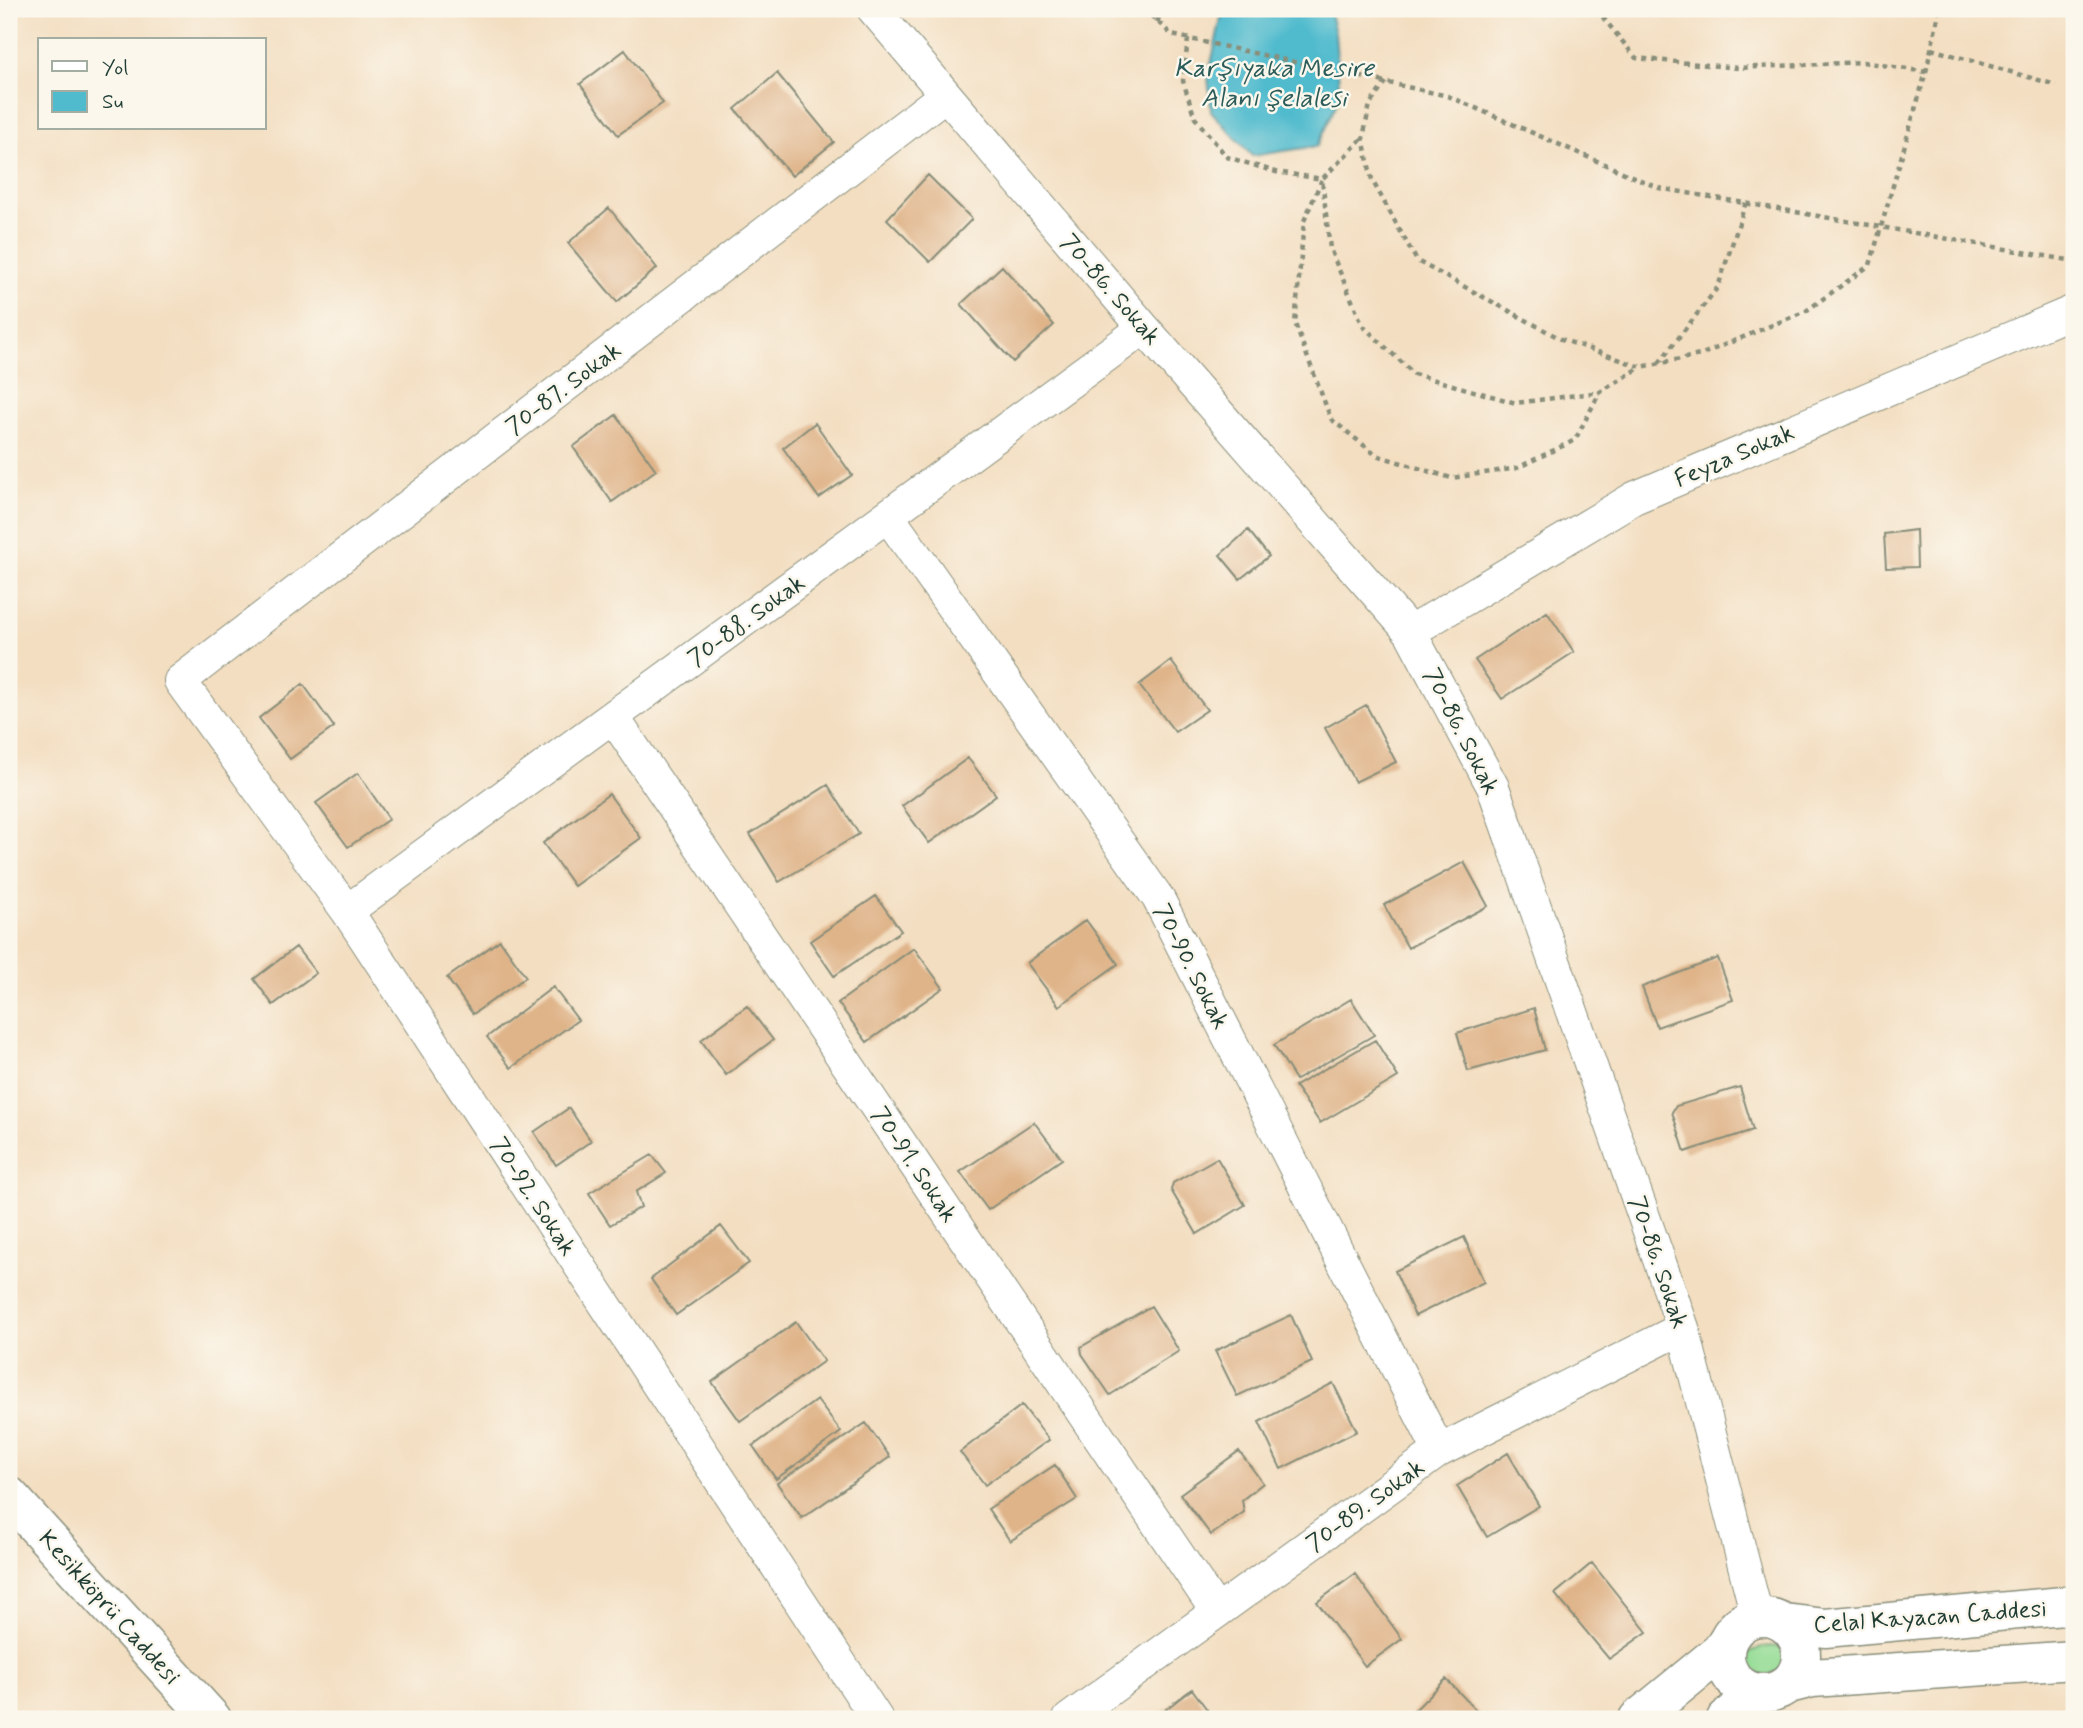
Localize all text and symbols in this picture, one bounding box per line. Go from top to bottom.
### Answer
legend [38,38,266,130]
water label: Karşıyaka Mesire Alanı Şelalesi [1174,52,1375,116]
text: Yol [102,54,128,82]
text: Su [102,88,123,116]
street label: 70-86. Sokak [1053,228,1167,352]
street label: 70-87. Sokak [500,336,628,443]
street label: Feyza Sokak [1670,417,1799,496]
street label: 70-88. Sokak [682,568,812,674]
street label: 70-86. Sokak [1416,663,1506,800]
street label: 70-90. Sokak [1146,899,1236,1035]
street label: 70-91. Sokak [864,1101,964,1229]
street label: 70-92. Sokak [483,1131,583,1262]
street label: 70-86. Sokak [1620,1192,1695,1333]
street label: 70-89. Sokak [1301,1453,1431,1560]
street label: Kesikköprü Caddesi [31,1524,187,1692]
street label: Celal Kayacan Caddesi [1812,1594,2048,1641]

